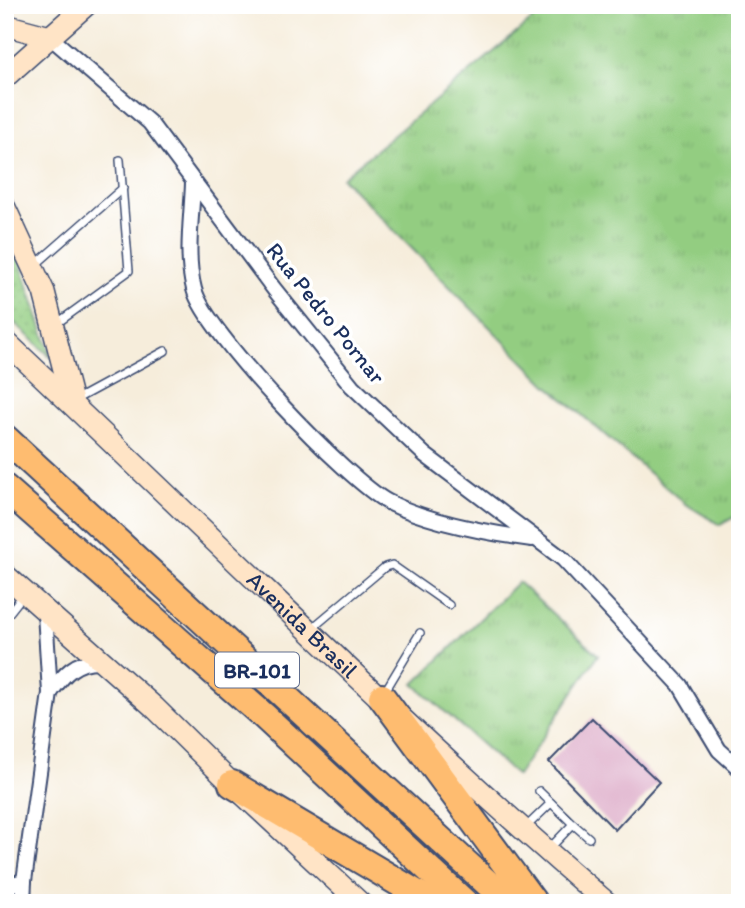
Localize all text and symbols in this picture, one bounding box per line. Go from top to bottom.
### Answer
street label: Rua Pedro Pornar [261,237,392,389]
street label: Avenida Brasil [241,565,364,684]
road number: BR-101 [215,652,299,688]

